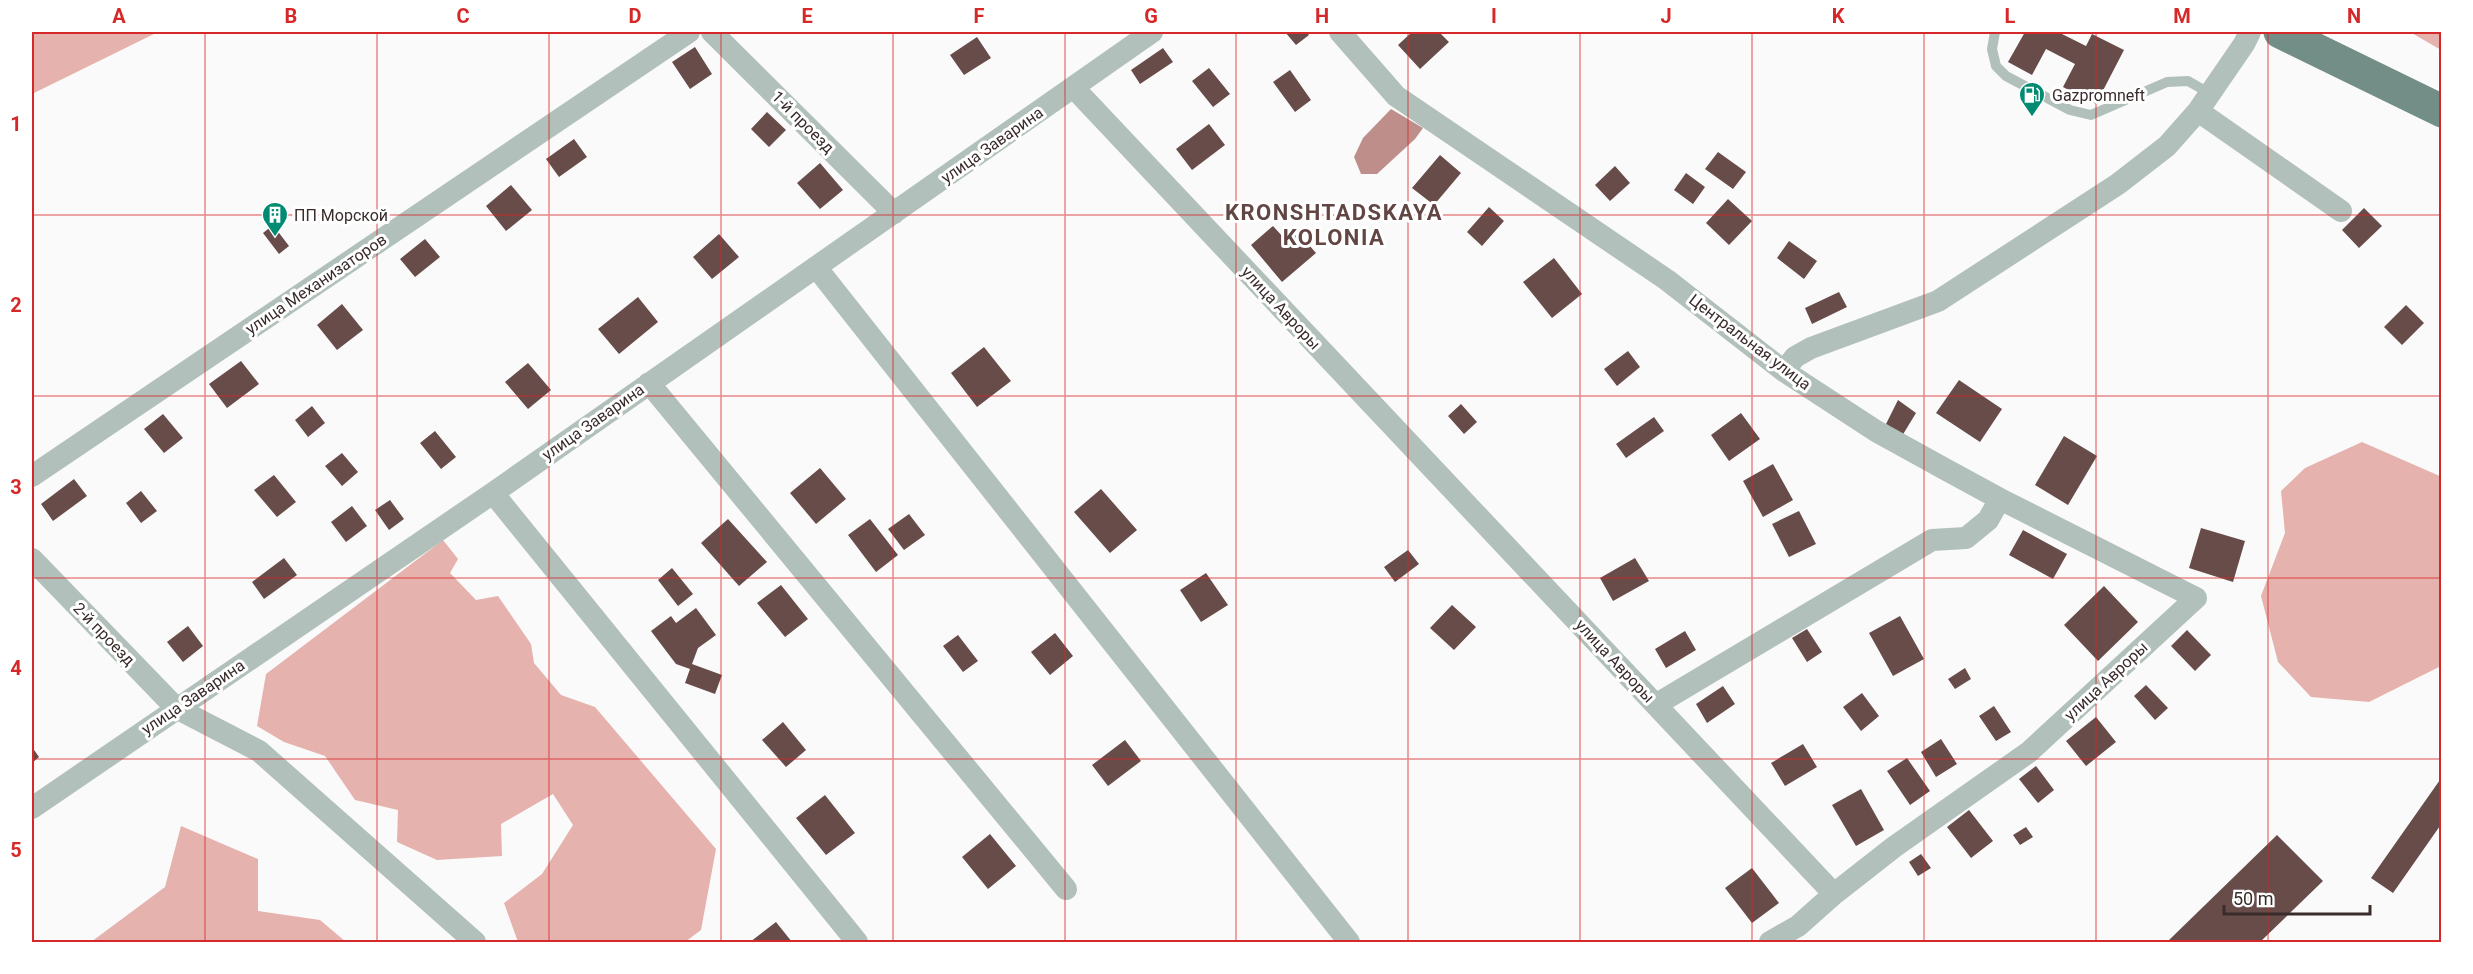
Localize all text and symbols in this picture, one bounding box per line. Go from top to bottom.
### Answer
text: A [112,4,126,28]
text: B [285,4,297,28]
text: C [456,4,470,28]
text: D [629,4,642,28]
text: E [801,4,813,28]
text: F [974,4,985,28]
text: G [1144,4,1158,28]
text: H [1315,4,1329,28]
text: I [1491,4,1497,28]
text: J [1660,4,1672,28]
text: K [1832,4,1845,28]
text: L [2005,4,2016,28]
text: M [2173,4,2191,28]
text: N [2347,4,2361,28]
fuel station icon: Gazpromneft [2017,80,2047,118]
place label: Gazpromneft [2052,86,2145,105]
street label: 1-й проезд [768,87,838,157]
street label: улица Заварина [937,103,1047,187]
text: 1 [10,112,22,136]
building icon: ПП Морской [260,200,290,238]
district label: KRONSHTADSKAYA KOLONIA [1225,200,1443,250]
place label: ПП Морской [294,206,388,225]
street label: улица Механизаторов [242,230,390,338]
street label: улица Авроры [1238,262,1324,354]
street label: Центральная улица [1685,290,1815,394]
text: 2 [10,293,22,317]
street label: улица Заварина [538,380,648,464]
text: 3 [10,475,22,499]
street label: 2-й проезд [69,599,139,670]
street label: улица Авроры [1572,615,1658,707]
street label: улица Авроры [2060,638,2152,724]
text: 4 [10,656,22,680]
street label: улица Заварина [138,656,248,738]
text: 5 [10,838,22,862]
scale bar [2224,878,2370,916]
text: 50 m [2233,888,2273,909]

